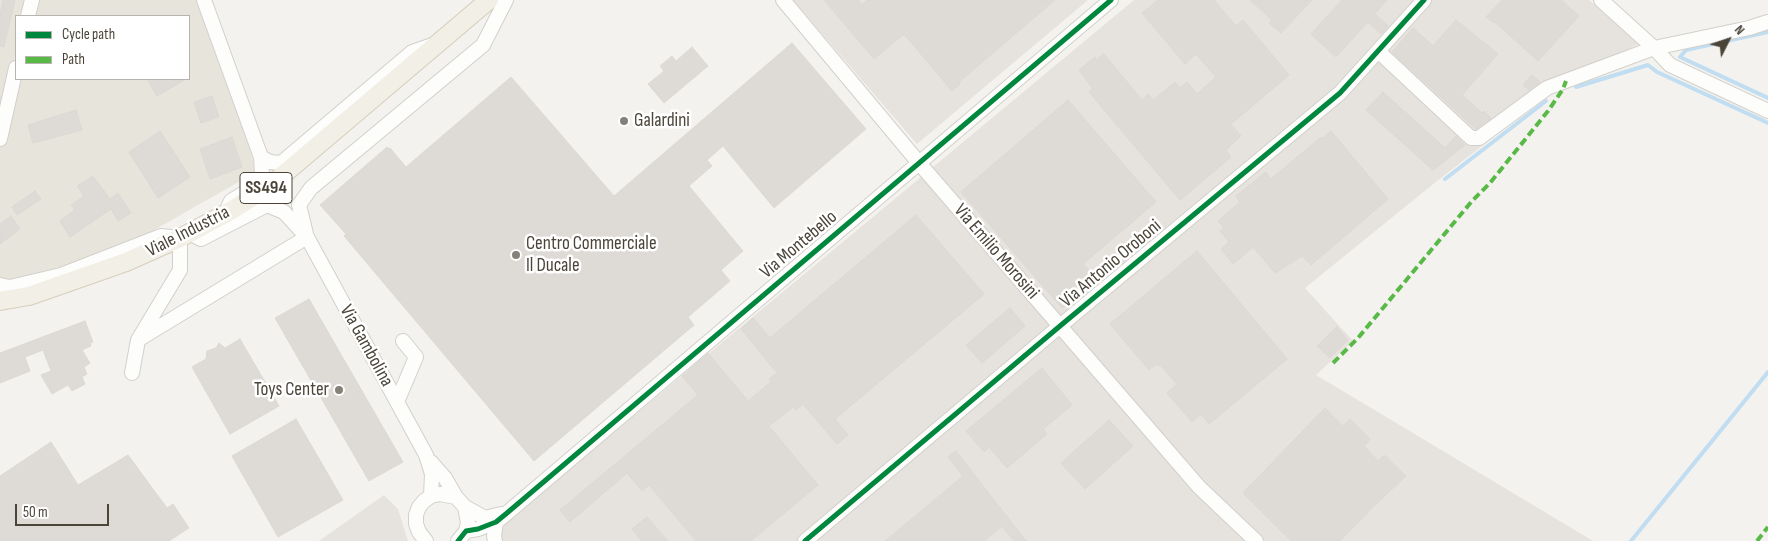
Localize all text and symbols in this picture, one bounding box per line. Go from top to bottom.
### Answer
legend [15,15,190,80]
north arrow [1703,15,1753,65]
text: N [1731,21,1749,38]
text: Cycle path [62,25,115,44]
text: Path [62,50,85,69]
place label: Galardini [634,110,690,132]
marker: Galardini [618,115,630,127]
road number: SS494 [240,172,292,204]
street label: Via Emilio Morosini [948,200,1044,304]
street label: Viale Industria [143,201,233,263]
street label: Via Montebello [756,206,842,284]
street label: Via Antonio Oroboni [1056,215,1166,313]
place label: Centro Commerciale Il Ducale [526,233,657,277]
marker: Centro Commerciale Il Ducale [510,249,522,261]
street label: Via Gambolina [334,301,398,391]
place label: Toys Center [254,379,329,401]
marker: Toys Center [333,384,345,396]
scale bar [18,494,111,526]
text: 50 m [23,503,48,522]

